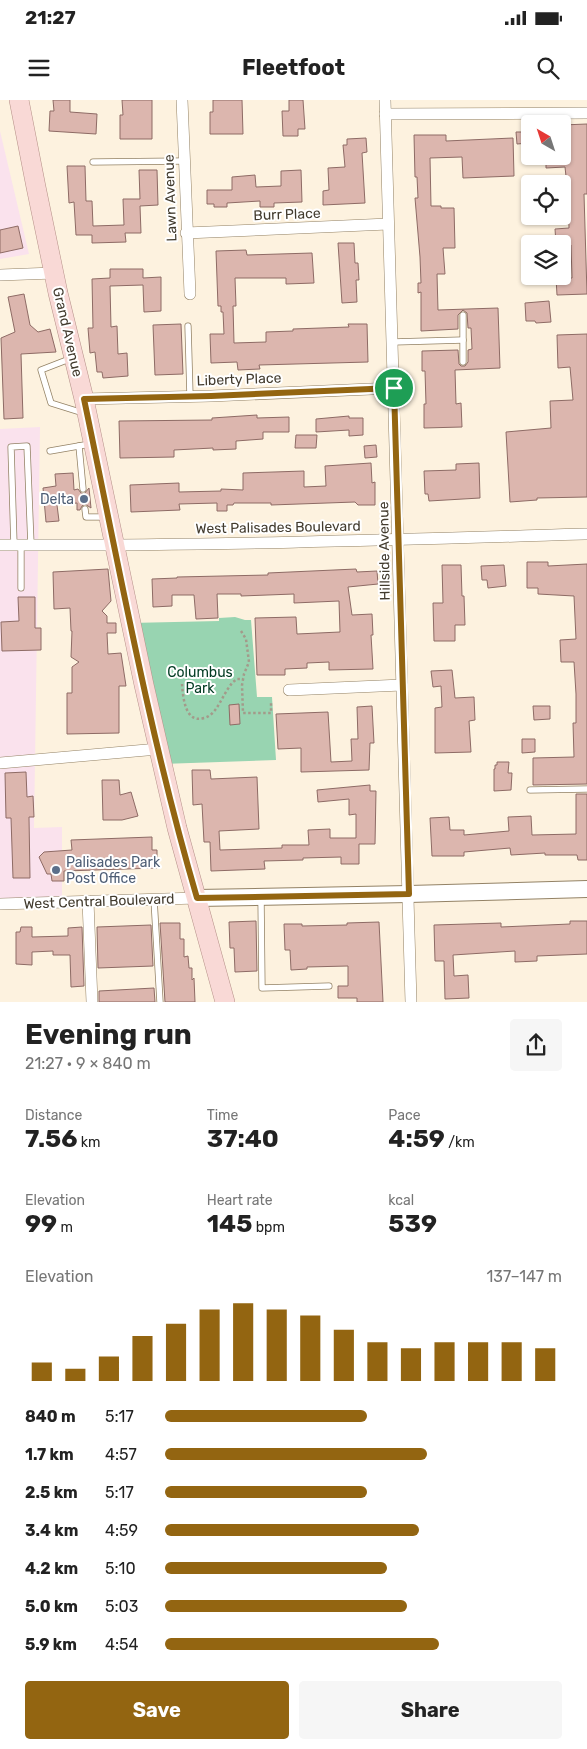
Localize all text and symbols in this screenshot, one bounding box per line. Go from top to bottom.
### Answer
text: 21:27 [25,6,76,29]
icon: menu [25,54,53,82]
text: Fleetfoot [242,54,345,81]
icon: search [534,54,562,82]
north arrow [521,115,571,165]
map controls [521,115,571,285]
street label: Lawn Avenue [160,154,181,242]
button: locate [521,175,571,225]
street label: Burr Place [253,205,321,224]
button: layers [521,235,571,285]
street label: Grand Avenue [49,286,86,379]
pin [373,367,415,409]
street label: Liberty Place [196,370,282,389]
icon: arrive [380,374,408,402]
place label: Delta [40,491,74,508]
marker: Delta [78,493,90,505]
street label: Hillside Avenue [375,501,394,601]
street label: West Palisades Boulevard [195,518,361,537]
park label: Columbus Park [167,664,233,697]
place label: Palisades Park Post Office [66,854,161,887]
marker: Palisades Park Post Office [50,864,62,876]
street label: West Central Boulevard [23,890,175,913]
text: Evening run [25,1018,192,1051]
button: share [510,1019,562,1071]
text: 21:27 · 9 × 840 m [25,1054,151,1073]
text: Distance [25,1107,82,1124]
text: Time [207,1107,238,1124]
text: Pace [388,1107,420,1124]
text: 7.56 [25,1124,77,1153]
text: 37:40 [207,1124,279,1153]
text: 4:59 [388,1124,445,1153]
text: km [77,1134,101,1151]
text: /km [445,1134,475,1151]
text: Elevation [25,1192,85,1209]
text: Heart rate [207,1192,273,1209]
text: kcal [388,1192,414,1209]
text: 99 [25,1209,57,1238]
text: 145 [207,1209,252,1238]
text: 539 [388,1209,437,1238]
text: m [57,1219,73,1236]
text: bpm [252,1219,285,1236]
text: Elevation [25,1267,94,1286]
text: 137–147 m [486,1267,562,1286]
text: 840 m [25,1407,76,1426]
text: 5:17 [105,1407,134,1426]
text: 1.7 km [25,1445,74,1464]
text: 4:57 [105,1445,137,1464]
text: 2.5 km [25,1483,78,1502]
text: 5:17 [105,1483,134,1502]
text: 3.4 km [25,1521,78,1540]
text: 4:59 [105,1521,138,1540]
text: 4.2 km [25,1559,78,1578]
text: 5:10 [105,1559,136,1578]
text: 5.0 km [25,1597,78,1616]
text: 5:03 [105,1597,138,1616]
text: 5.9 km [25,1635,77,1654]
text: 4:54 [105,1635,138,1654]
button: Save [25,1681,289,1739]
button: Share [299,1681,562,1739]

